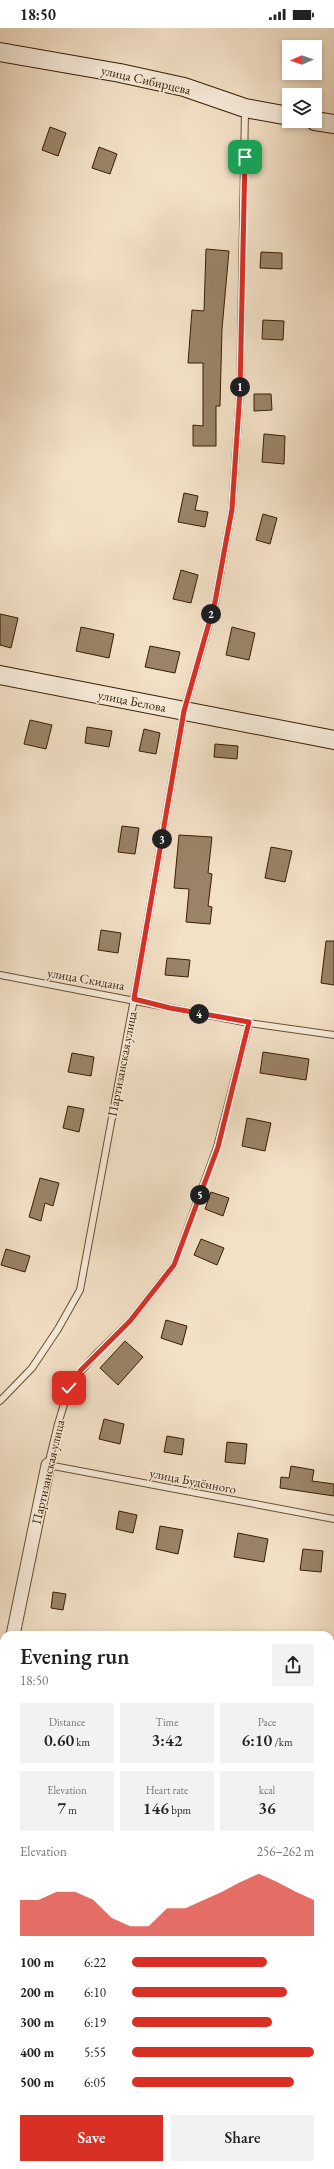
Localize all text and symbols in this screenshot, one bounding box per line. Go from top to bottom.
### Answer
text: 18:50 [20,5,56,24]
north arrow [282,40,322,80]
map controls [282,40,322,128]
street label: улица Сибирцева [100,61,193,99]
button: layers [282,88,322,128]
pin [228,140,262,174]
icon: arrive [234,146,256,168]
pin: 1 [230,377,250,397]
text: 1 [237,380,243,394]
pin: 2 [201,604,221,624]
text: 2 [208,607,214,621]
street label: улица Белова [96,686,168,716]
pin: 3 [152,829,172,849]
text: 3 [159,832,165,846]
street label: улица Скидана [46,964,127,994]
pin: 4 [189,1004,209,1024]
text: 4 [196,1007,202,1021]
street label: Партизанская улица [103,1009,141,1118]
pin: 5 [190,1185,210,1205]
text: 5 [197,1188,203,1202]
pin [52,1371,86,1405]
icon: check [58,1377,80,1399]
street label: Партизанская улица [28,1417,68,1526]
street label: улица Будённого [148,1464,238,1498]
text: Evening run [20,1642,129,1671]
button: share [272,1644,314,1686]
text: 18:50 [20,1672,48,1689]
text: Distance [49,1715,85,1729]
text: Time [156,1715,178,1729]
text: Pace [258,1715,276,1729]
text: 0.60 [44,1729,74,1751]
text: 3:42 [152,1729,182,1751]
text: 6:10 [241,1729,272,1751]
text: km [74,1735,90,1749]
text: /km [272,1735,293,1749]
text: Elevation [47,1783,87,1797]
text: Heart rate [146,1783,188,1797]
text: kcal [259,1783,275,1797]
text: 7 [57,1797,66,1819]
text: 146 [143,1797,169,1819]
text: 36 [258,1797,276,1819]
text: m [66,1803,77,1817]
text: bpm [169,1803,191,1817]
text: Elevation [20,1843,67,1860]
text: 256–262 m [257,1843,314,1860]
text: 100 m [20,1954,54,1971]
text: 6:22 [84,1954,106,1971]
text: 200 m [20,1984,54,2001]
text: 6:10 [84,1984,106,2001]
text: 300 m [20,2014,54,2031]
text: 6:19 [84,2014,106,2031]
text: 400 m [20,2044,54,2061]
text: 5:55 [84,2044,106,2061]
text: 500 m [20,2074,54,2091]
text: 6:05 [84,2074,106,2091]
button: Save [20,2115,163,2161]
button: Share [171,2115,314,2161]

